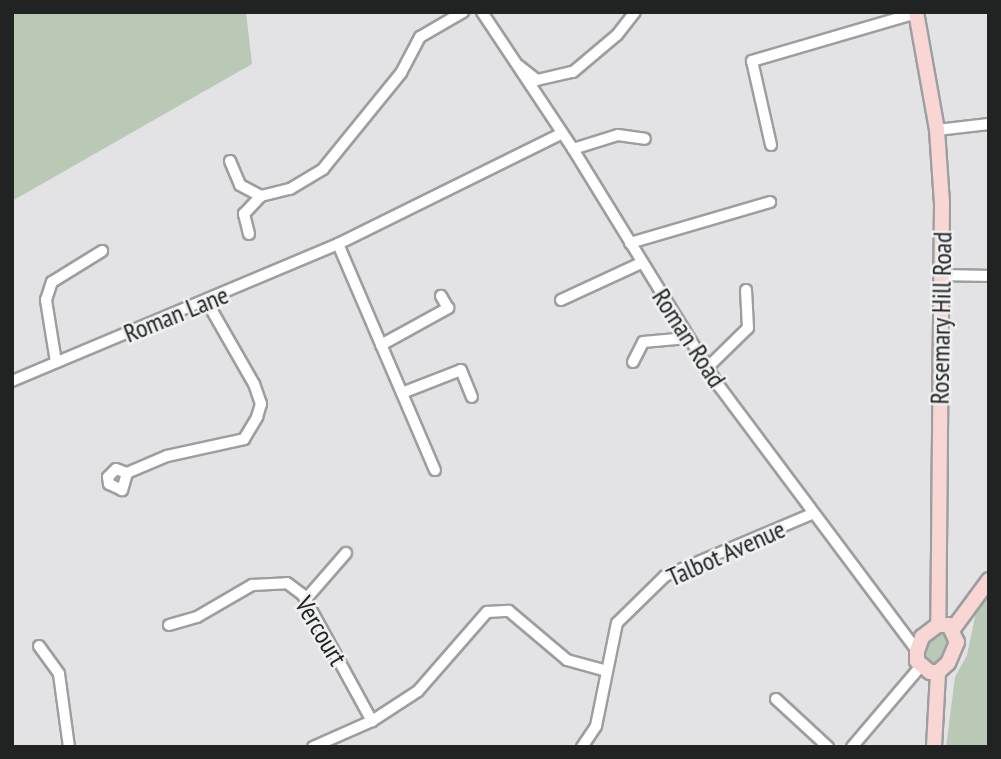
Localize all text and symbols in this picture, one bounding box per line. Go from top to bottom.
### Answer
street label: Rosemary Hill Road [924,231,958,405]
street label: Roman Lane [119,279,233,349]
street label: Roman Road [646,283,732,393]
street label: Talbot Avenue [662,513,790,593]
street label: Vercourt [288,591,354,671]

